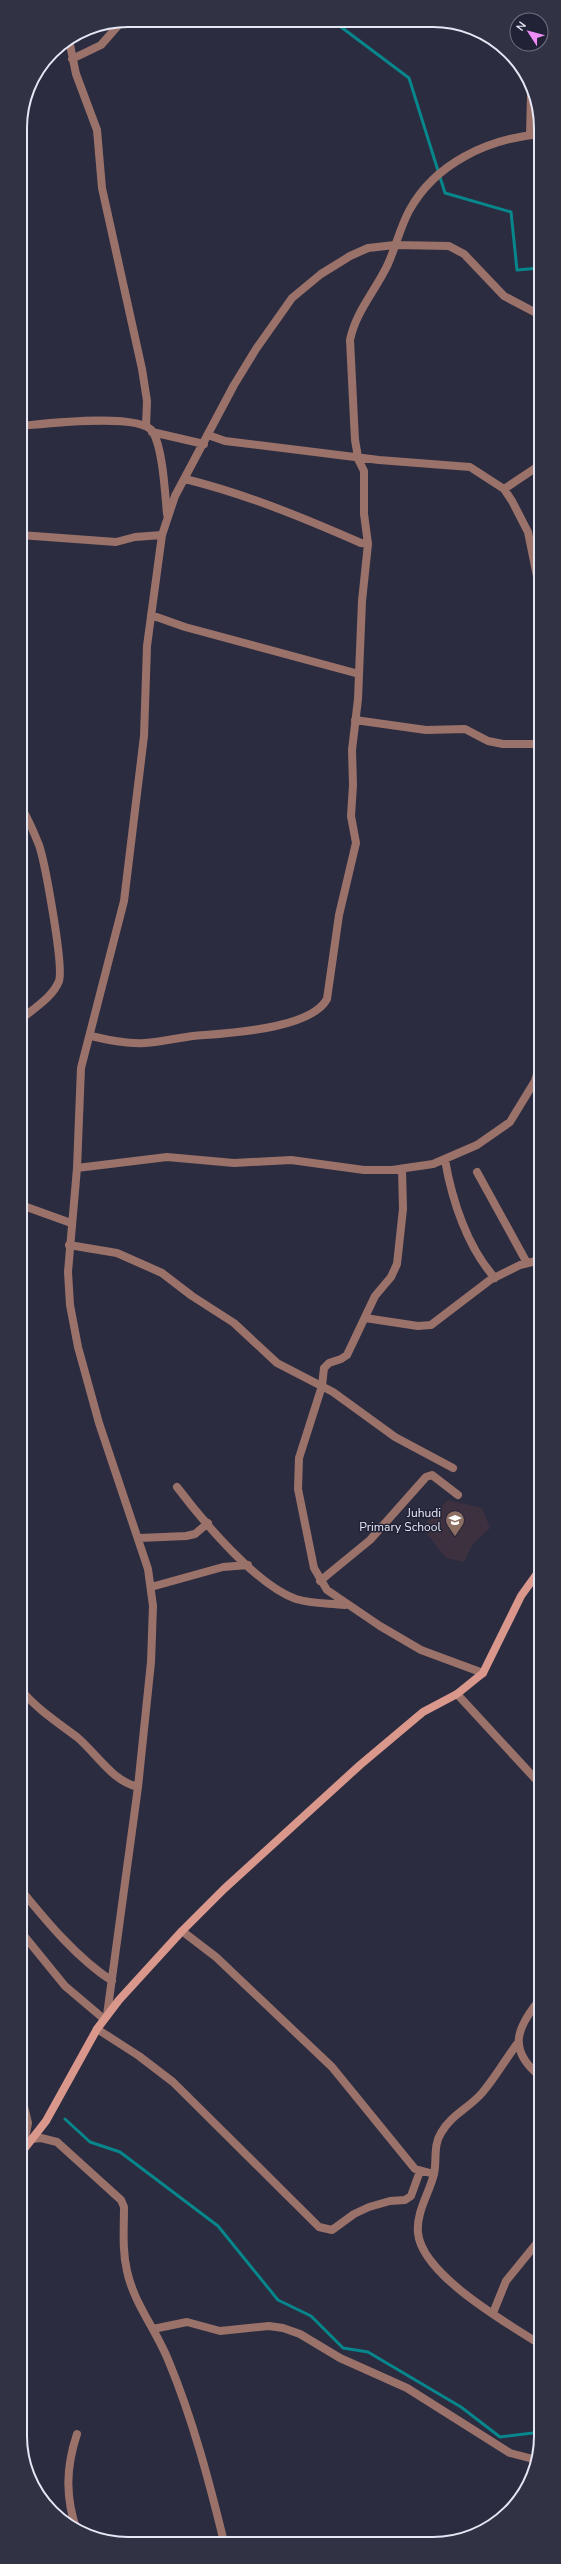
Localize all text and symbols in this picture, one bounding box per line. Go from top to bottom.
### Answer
north arrow [509,12,549,52]
text: N [513,19,530,34]
place label: Juhudi Primary School [359,1505,441,1535]
school or university icon: Juhudi Primary School [444,1509,466,1537]

